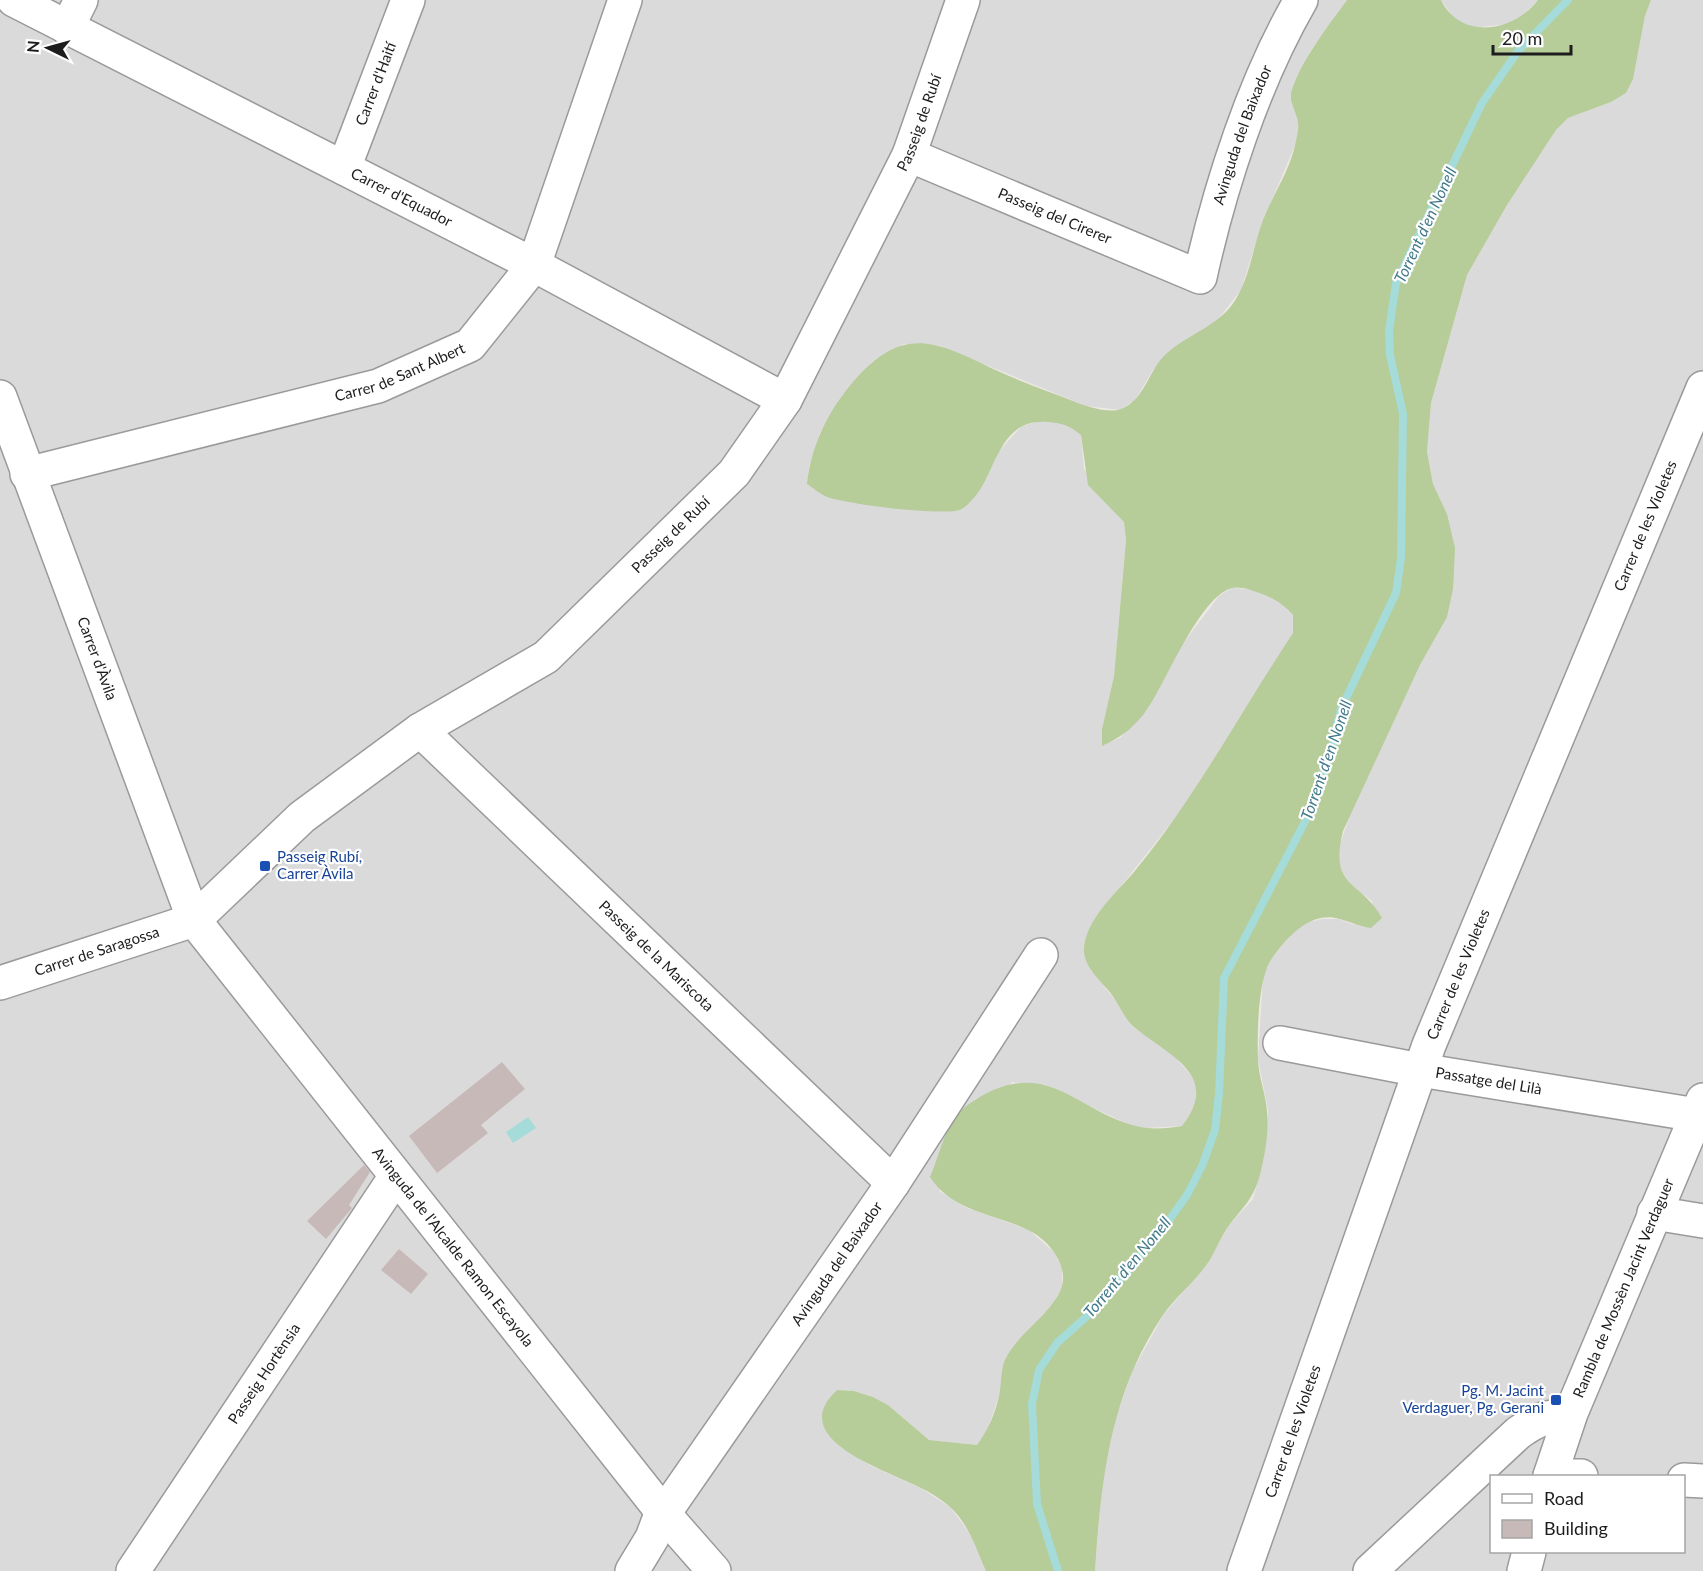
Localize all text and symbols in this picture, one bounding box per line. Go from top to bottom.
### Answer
north arrow [18,18,78,78]
scale bar [1493,18,1571,56]
text: 20 m [1502,27,1542,49]
street label: Carrer d'Haití [351,38,399,128]
text: N [23,40,43,54]
street label: Avinguda del Baixador [1209,61,1275,207]
street label: Passeig de Rubí [892,70,945,174]
street label: Carrer d'Equador [348,163,456,230]
water label: Torrent d'en Nonell [1389,164,1460,286]
street label: Passeig del Cirerer [996,183,1115,247]
street label: Carrer de Sant Albert [333,338,468,404]
street label: Carrer de les Violetes [1609,457,1680,594]
street label: Passeig de Rubí [627,491,714,576]
street label: Carrer d'Àvila [74,614,122,702]
water label: Torrent d'en Nonell [1296,697,1355,822]
place label: Passeig Rubí, Carrer Àvila [277,847,362,882]
marker: Passeig Rubí, Carrer Àvila [258,859,272,873]
street label: Passeig de la Mariscota [596,896,718,1015]
street label: Carrer de les Violetes [1422,906,1493,1042]
street label: Carrer de Saragossa [32,922,161,979]
street label: Passatge del Lilà [1434,1063,1543,1098]
street label: Avinguda de l'Alcalde Ramon Escayola [369,1143,538,1350]
street label: Rambla de Mossèn Jacint Verdaguer [1569,1175,1677,1400]
street label: Avinguda del Baixador [787,1197,886,1329]
water label: Torrent d'en Nonell [1079,1212,1174,1321]
street label: Passeig Hortènsia [224,1320,303,1427]
street label: Carrer de les Violetes [1260,1362,1324,1500]
place label: Pg. M. Jacint Verdaguer, Pg. Gerani [1402,1381,1545,1416]
marker: Pg. M. Jacint Verdaguer, Pg. Gerani [1549,1393,1563,1407]
legend [1490,1475,1685,1553]
text: Road [1544,1487,1584,1509]
text: Building [1544,1517,1608,1539]

